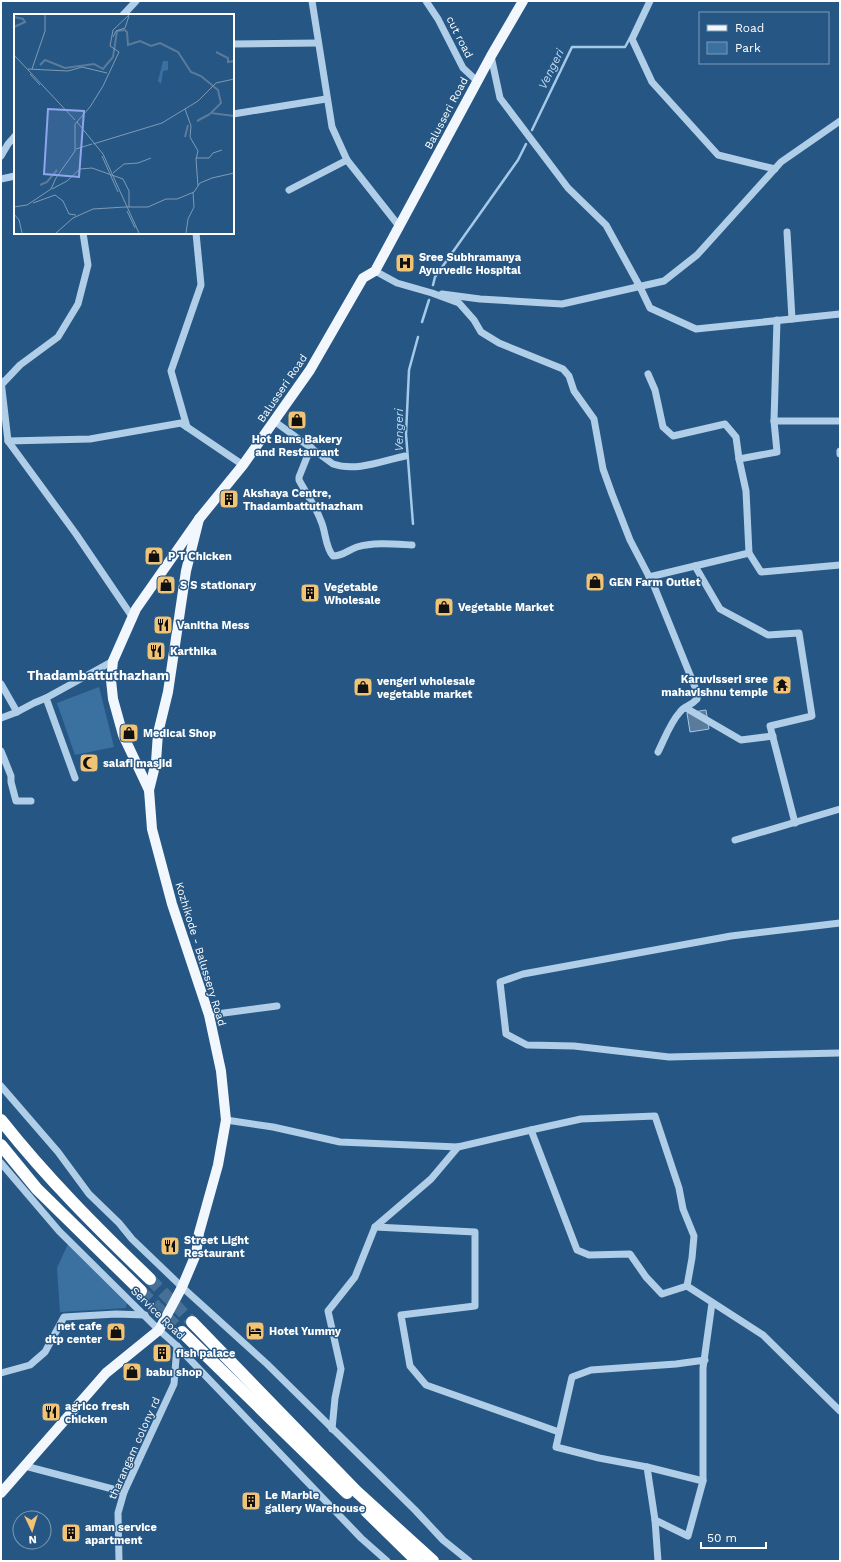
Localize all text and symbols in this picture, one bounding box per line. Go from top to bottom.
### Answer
legend [699,12,829,64]
inset map [14,14,234,234]
street label: cut road [443,14,476,60]
text: Road [735,21,764,35]
text: Park [735,41,761,55]
water label: Vengeri [535,46,567,91]
street label: Balusseri Road [422,75,471,151]
place label: Sree Subhramanya Ayurvedic Hospital [419,251,522,277]
hospital icon: Sree Subhramanya Ayurvedic Hospital [394,252,416,274]
street label: Balusseri Road [255,352,310,425]
water label: Vengeri [392,408,406,452]
shop icon: Hot Buns Bakery and Restaurant [286,409,308,431]
place label: Hot Buns Bakery and Restaurant [252,433,343,459]
place label: Akshaya Centre, Thadambattuthazham [243,487,363,513]
building icon: Akshaya Centre, Thadambattuthazham [218,488,240,510]
shop icon: P T Chicken [143,545,165,567]
place label: P T Chicken [168,550,232,563]
shop icon: GEN Farm Outlet [584,571,606,593]
shop icon: S S stationary [155,574,177,596]
place label: GEN Farm Outlet [609,576,701,589]
place label: S S stationary [180,579,257,592]
place label: Vegetable Wholesale [324,581,381,607]
building icon: Vegetable Wholesale [299,582,321,604]
shop icon: Vegetable Market [433,596,455,618]
place label: Vegetable Market [458,601,554,614]
restaurant icon: Vanitha Mess [152,614,174,636]
place label: Vanitha Mess [177,619,250,632]
restaurant icon: Karthika [145,640,167,662]
place label: Karthika [170,645,217,658]
district label: Thadambattuthazham [27,668,169,683]
place label: Karuvisseri sree mahavishnu temple [661,673,768,699]
temple icon: Karuvisseri sree mahavishnu temple [771,674,793,696]
place label: vengeri wholesale vegetable market [376,675,475,701]
shop icon: vengeri wholesale vegetable market [352,676,374,698]
shop icon: Medical Shop [118,722,140,744]
place label: Medical Shop [143,727,216,740]
mosque icon: salafi masjid [78,752,100,774]
place label: salafi masjid [103,757,172,770]
street label: Kozhikode - Balussery Road [172,881,229,1028]
place label: Street Light Restaurant [184,1234,249,1260]
restaurant icon: Street Light Restaurant [159,1235,181,1257]
street label: Service Road [128,1284,187,1342]
place label: net cafe dtp center [45,1320,102,1346]
hotel icon: Hotel Yummy [244,1320,266,1342]
shop icon: net cafe dtp center [105,1321,127,1343]
place label: Hotel Yummy [269,1325,342,1338]
building icon: fish palace [151,1342,173,1364]
place label: fish palace [176,1347,235,1360]
shop icon: babu shop [121,1361,143,1383]
place label: babu shop [146,1366,202,1379]
street label: tharangam colony rd [106,1395,163,1502]
place label: agrico fresh chicken [65,1400,130,1426]
restaurant icon: agrico fresh chicken [40,1401,62,1423]
place label: Le Marble gallery Warehouse [265,1489,365,1515]
building icon: Le Marble gallery Warehouse [240,1490,262,1512]
north arrow [12,1510,52,1550]
place label: aman service apartment [85,1521,157,1547]
building icon: aman service apartment [60,1522,82,1544]
scale bar [701,1524,766,1550]
text: 50 m [707,1531,737,1545]
text: N [28,1533,37,1546]

